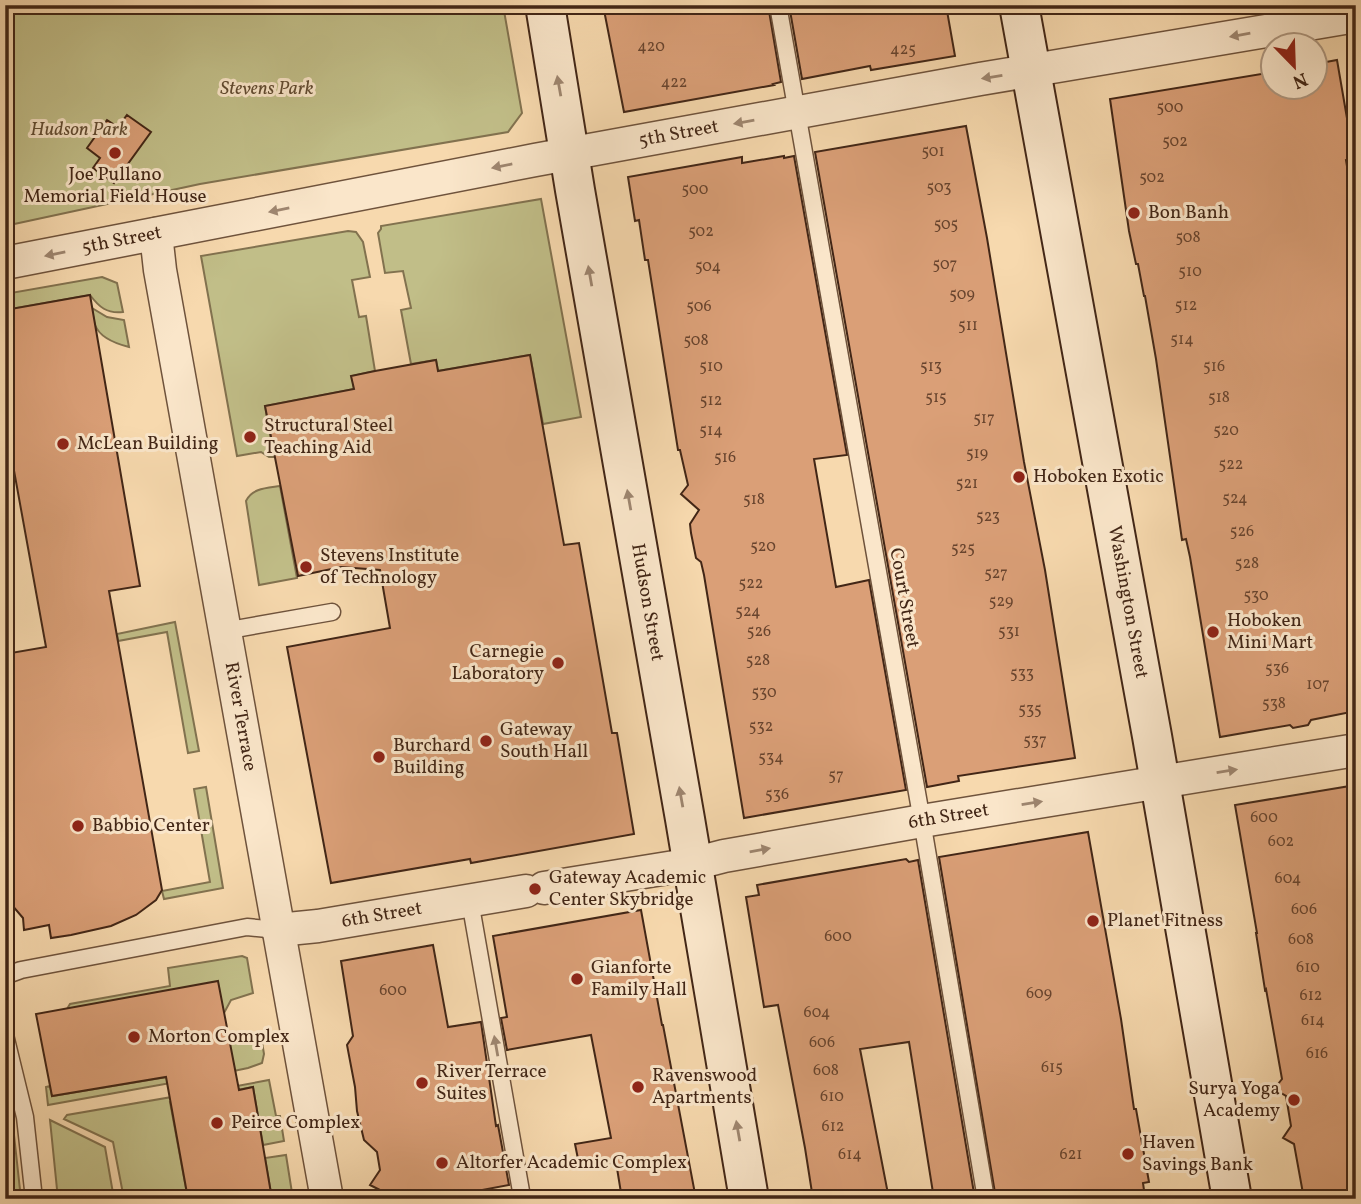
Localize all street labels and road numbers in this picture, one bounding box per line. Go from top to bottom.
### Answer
street label: 5th Street [637,114,721,154]
street label: 5th Street [80,220,164,261]
street label: Washington Street [1101,524,1154,681]
street label: Hudson Street [624,541,670,663]
street label: Court Street [882,546,926,651]
street label: River Terrace [218,660,263,773]
street label: 6th Street [906,797,991,836]
street label: 6th Street [340,896,424,935]

